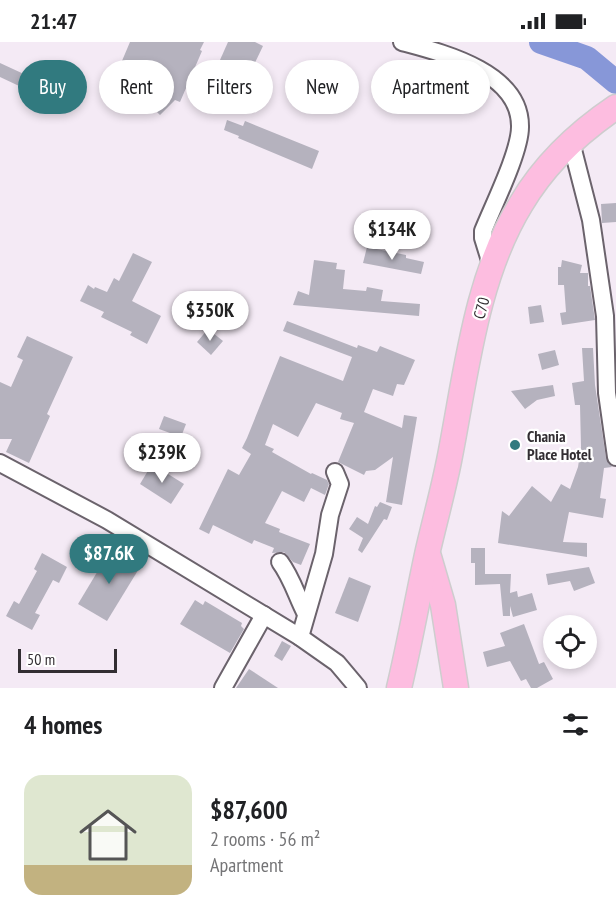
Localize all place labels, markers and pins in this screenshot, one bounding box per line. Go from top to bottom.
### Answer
pin: $134K [350,210,434,261]
pin: $350K [168,291,252,342]
place label: Chania Place Hotel [527,426,592,464]
pin: $239K [120,433,204,484]
marker: Chania Place Hotel [508,438,522,452]
pin: $87.6K [60,534,158,585]

